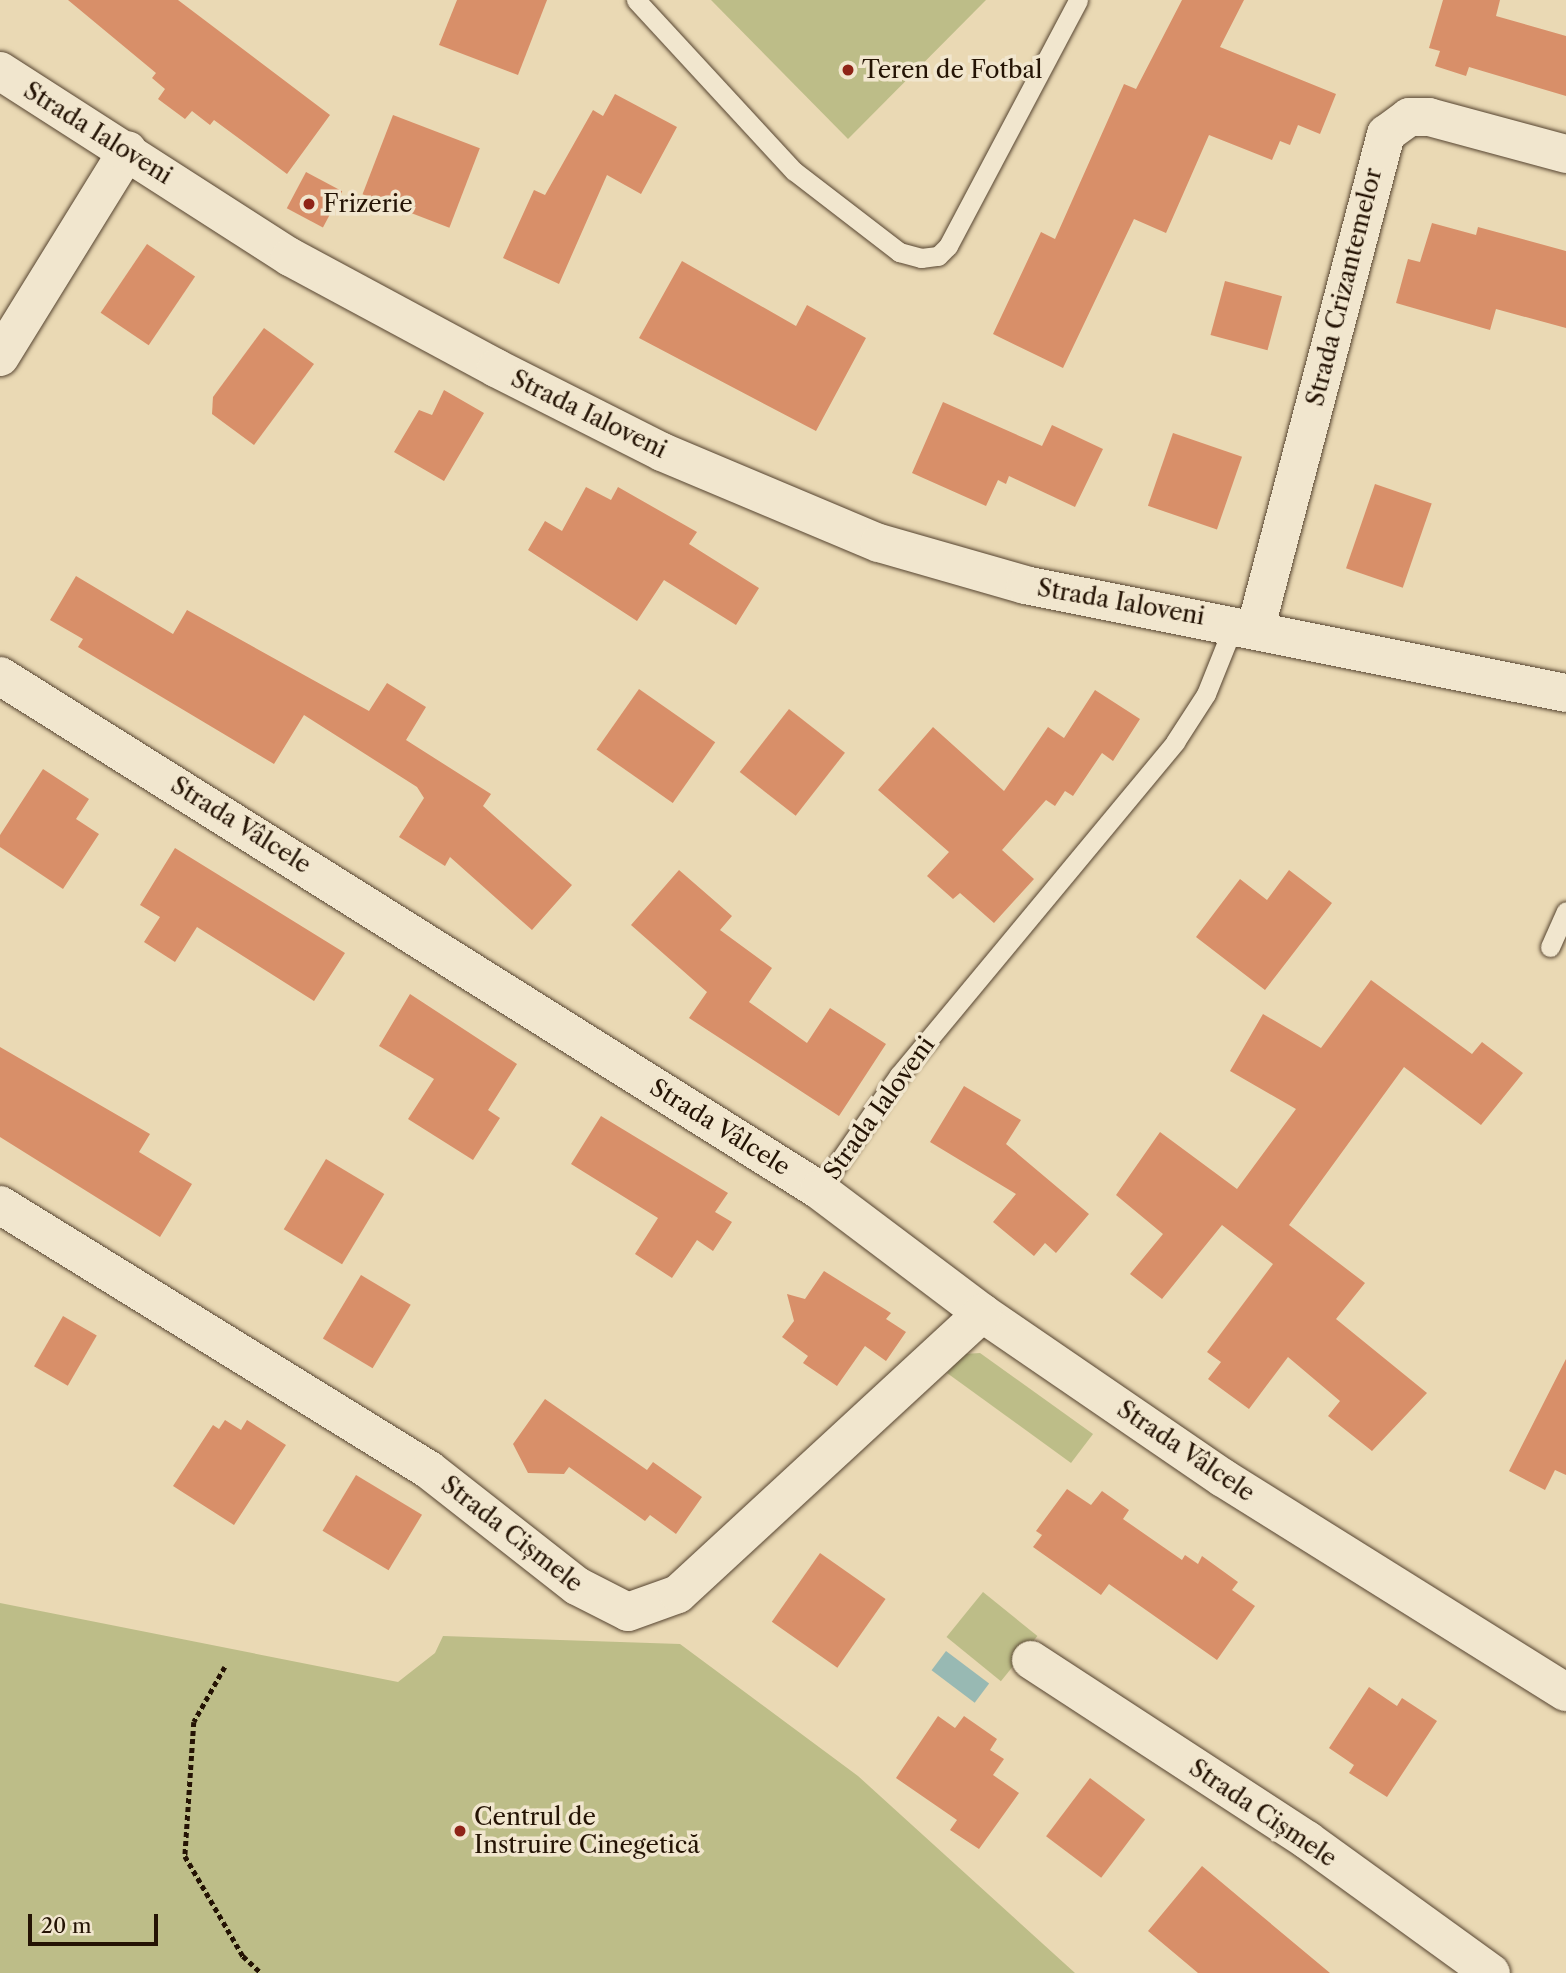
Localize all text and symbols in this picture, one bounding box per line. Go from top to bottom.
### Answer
place label: Teren de Fotbal [862,56,1042,84]
marker: Teren de Fotbal [840,62,856,78]
street label: Strada Ialoveni [18,76,178,190]
street label: Strada Crizantemelor [1300,165,1388,409]
place label: Frizerie [323,190,413,218]
marker: Frizerie [301,196,317,212]
street label: Strada Ialoveni [506,364,672,464]
street label: Strada Ialoveni [1035,573,1207,631]
street label: Strada Vâlcele [165,770,317,880]
street label: Strada Ialoveni [817,1031,941,1185]
street label: Strada Vâlcele [644,1072,796,1182]
street label: Strada Vâlcele [1111,1394,1261,1508]
street label: Strada Cișmele [435,1470,589,1598]
street label: Strada Cișmele [1184,1753,1342,1873]
place label: Centrul de Instruire Cinegetică [474,1803,700,1859]
marker: Centrul de Instruire Cinegetică [452,1823,468,1839]
scale bar [32,1899,161,1943]
text: 20 m [41,1913,92,1938]

